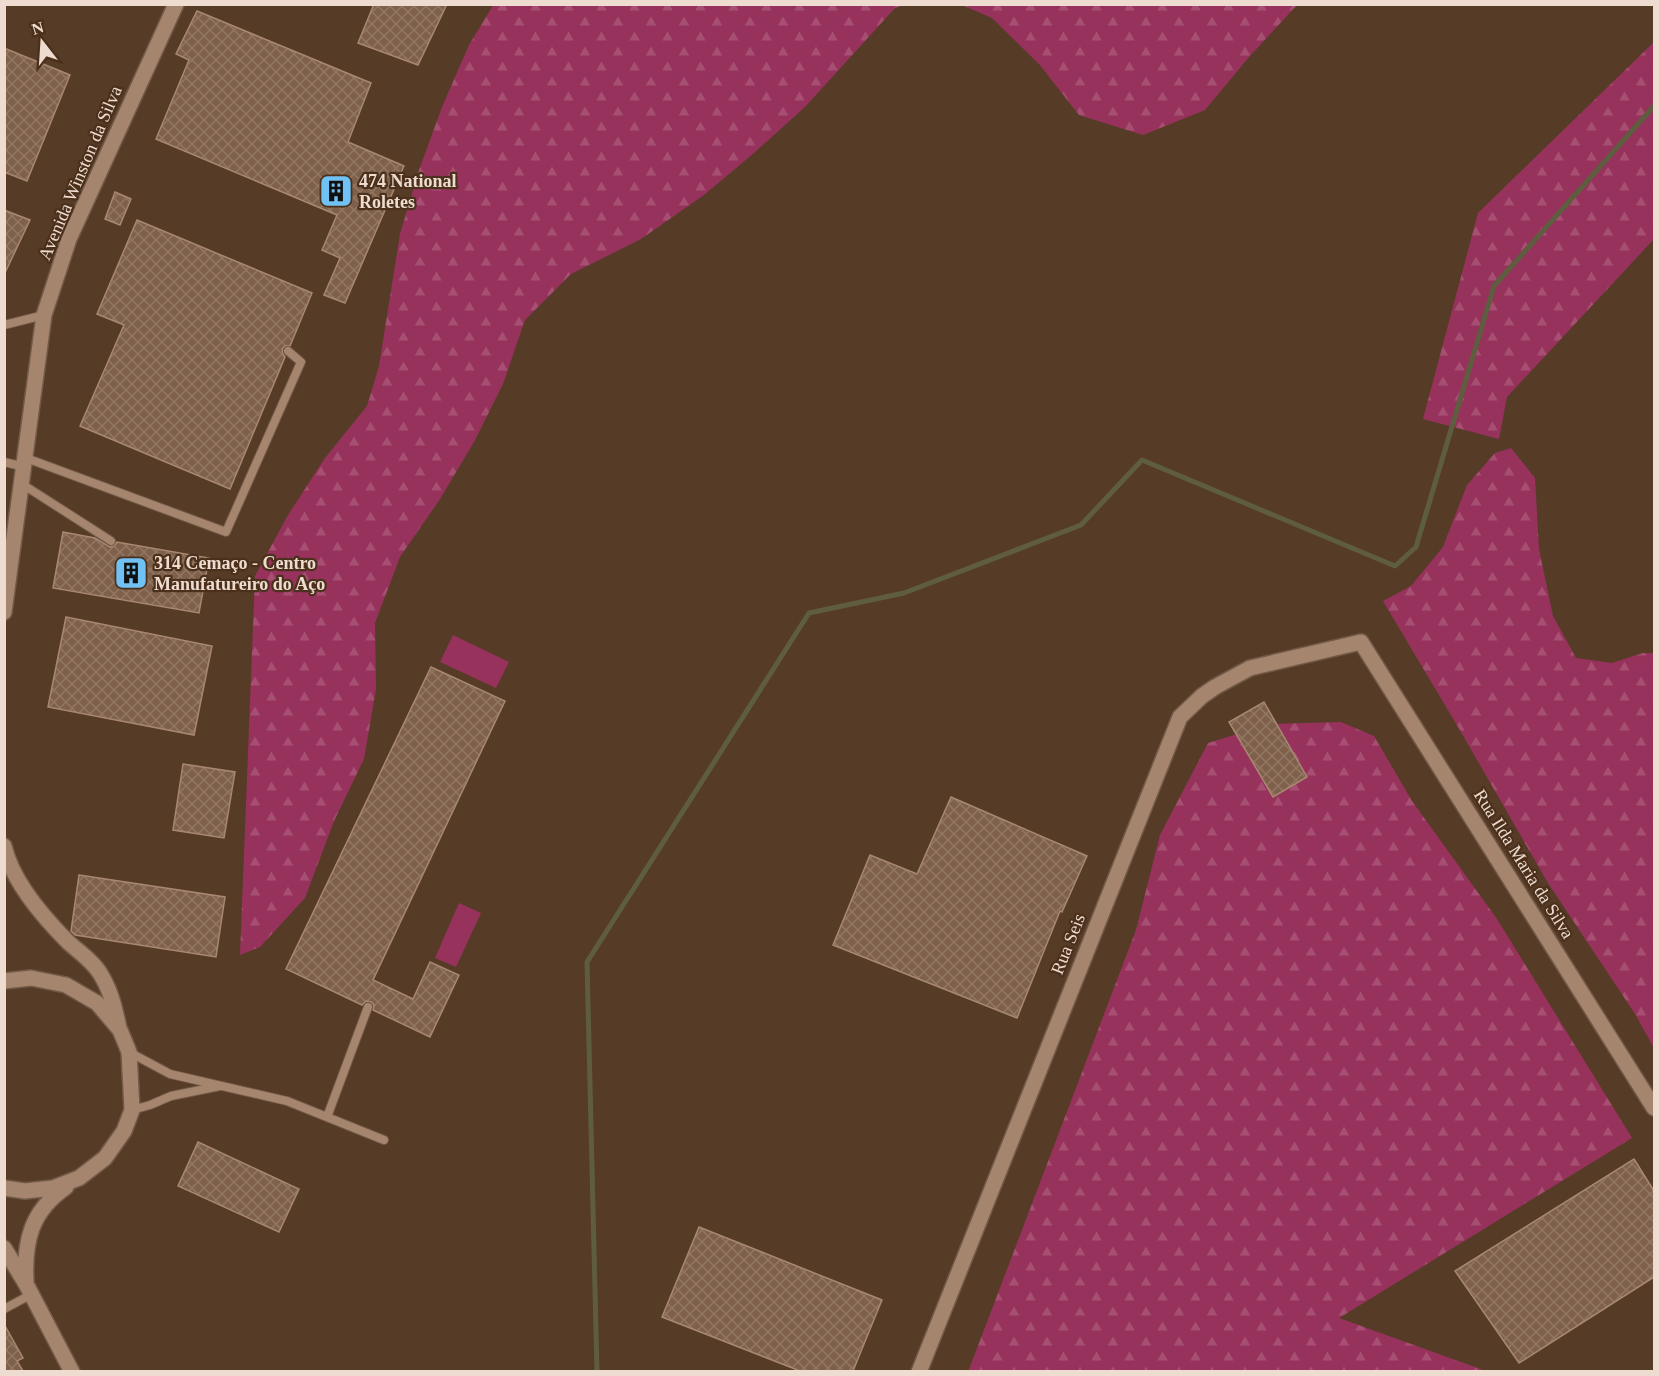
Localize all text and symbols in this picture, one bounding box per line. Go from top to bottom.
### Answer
north arrow [12,12,72,72]
text: N [30,18,46,38]
street label: Avenida Winston da Silva [34,83,126,263]
place label: 474 National Roletes [359,171,457,212]
building icon: 474 National Roletes [318,173,354,209]
place label: 314 Cemaço - Centro Manufatureiro do Aço [154,553,325,594]
building icon: 314 Cemaço - Centro Manufatureiro do Aço [113,555,149,591]
street label: Rua Ilda Maria da Silva [1470,786,1578,942]
street label: Rua Seis [1047,911,1089,977]

